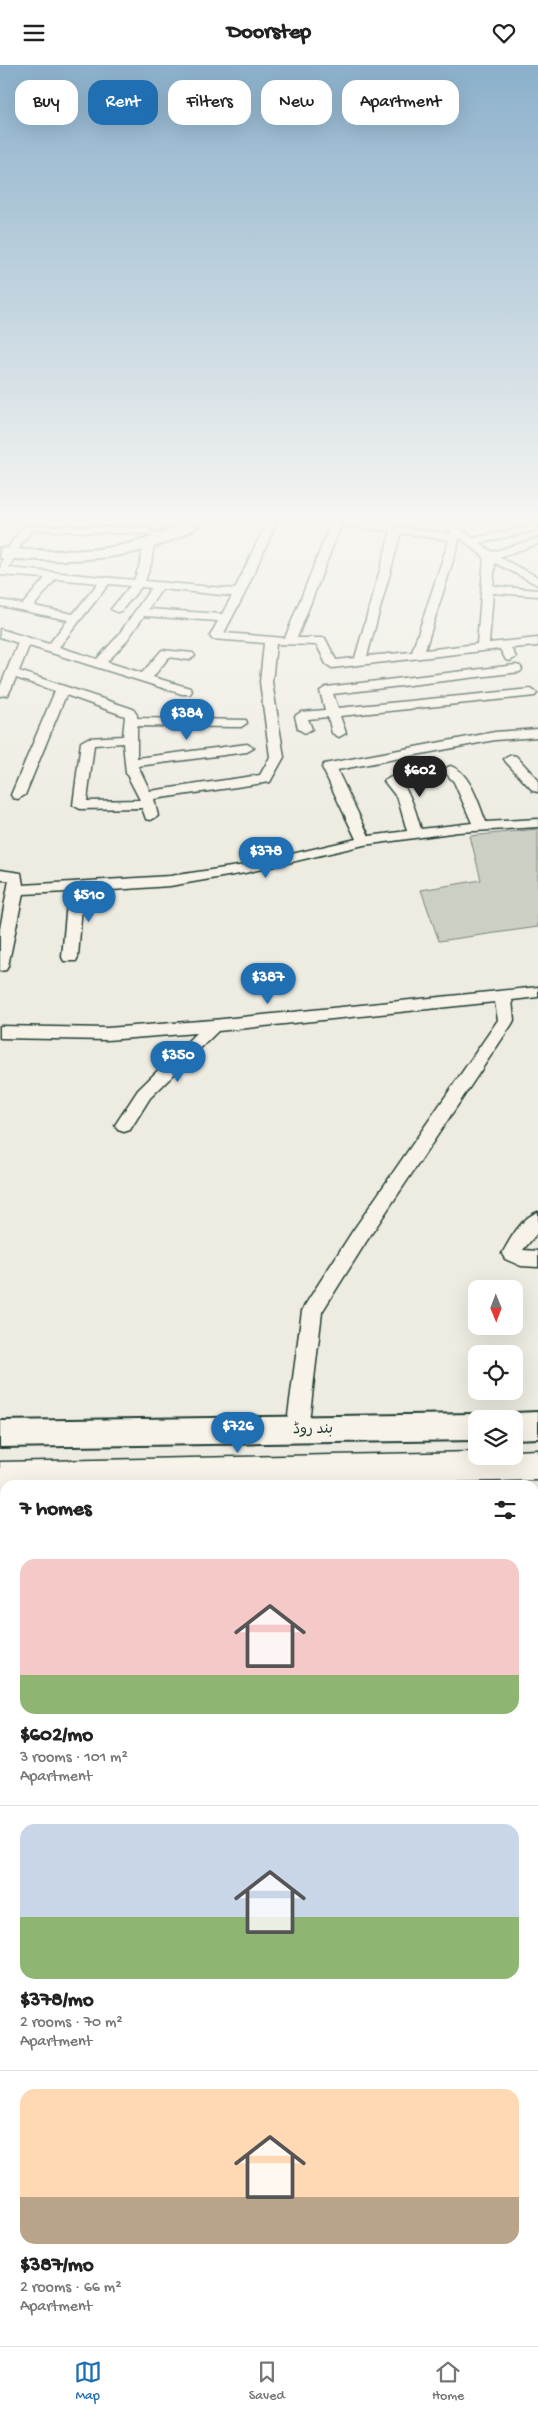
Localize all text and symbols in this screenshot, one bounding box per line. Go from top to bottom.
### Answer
icon: menu [20,19,48,47]
icon: heart [490,19,518,47]
text: Doorstep [227,20,311,46]
chip: Buy [15,80,78,125]
chip: Rent [88,80,158,125]
chip: Filters [168,80,251,125]
chip: New [261,80,332,125]
chip: Apartment [342,80,459,125]
pin: $384 [157,699,217,741]
text: $384 [171,705,203,724]
pin: $602 [390,755,450,798]
text: $602 [404,762,436,781]
pin: $378 [236,837,296,879]
text: $378 [250,843,282,862]
pin: $510 [59,881,119,923]
text: $510 [73,887,105,906]
pin: $387 [238,963,298,1005]
text: $387 [252,969,284,988]
pin: $350 [148,1041,208,1083]
text: $350 [162,1047,195,1066]
north arrow [468,1280,522,1335]
map controls [468,1280,523,1465]
button: locate [468,1345,523,1400]
button: layers [468,1410,523,1465]
pin: $726 [208,1411,268,1454]
text: $726 [222,1418,254,1437]
street label: بند روڈ [293,1421,333,1439]
icon: filters [491,1496,519,1524]
text: 7 homes [20,1498,92,1523]
icon: home [225,1591,315,1681]
text: $602/mo [20,1724,93,1749]
text: 3 rooms · 101 m² [20,1749,128,1768]
text: Apartment [20,1768,92,1787]
icon: home [225,1857,315,1947]
text: $378/mo [20,1989,94,2014]
text: 2 rooms · 70 m² [20,2014,123,2033]
text: Apartment [20,2033,92,2052]
icon: home [225,2122,315,2212]
text: $387/mo [20,2254,94,2279]
text: 2 rooms · 66 m² [20,2279,121,2298]
text: Apartment [20,2298,92,2317]
tab: Map [74,2358,102,2405]
tab: Saved [249,2358,285,2405]
tab: Home [432,2358,464,2405]

